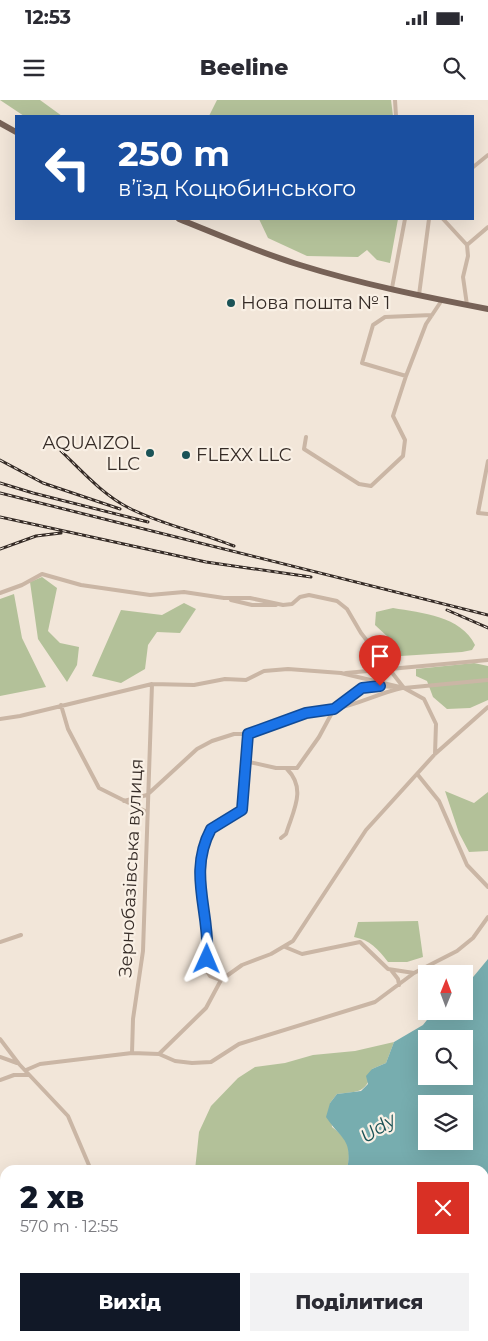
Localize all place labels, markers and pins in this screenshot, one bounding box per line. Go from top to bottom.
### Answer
place label: Нова пошта № 1 [241,292,390,314]
marker: Нова пошта № 1 [225,297,237,309]
place label: AQUAIZOL LLC [43,432,140,475]
place label: FLEXX LLC [196,444,292,466]
marker: AQUAIZOL LLC [144,447,156,459]
marker: FLEXX LLC [180,449,192,461]
pin [359,635,401,686]

